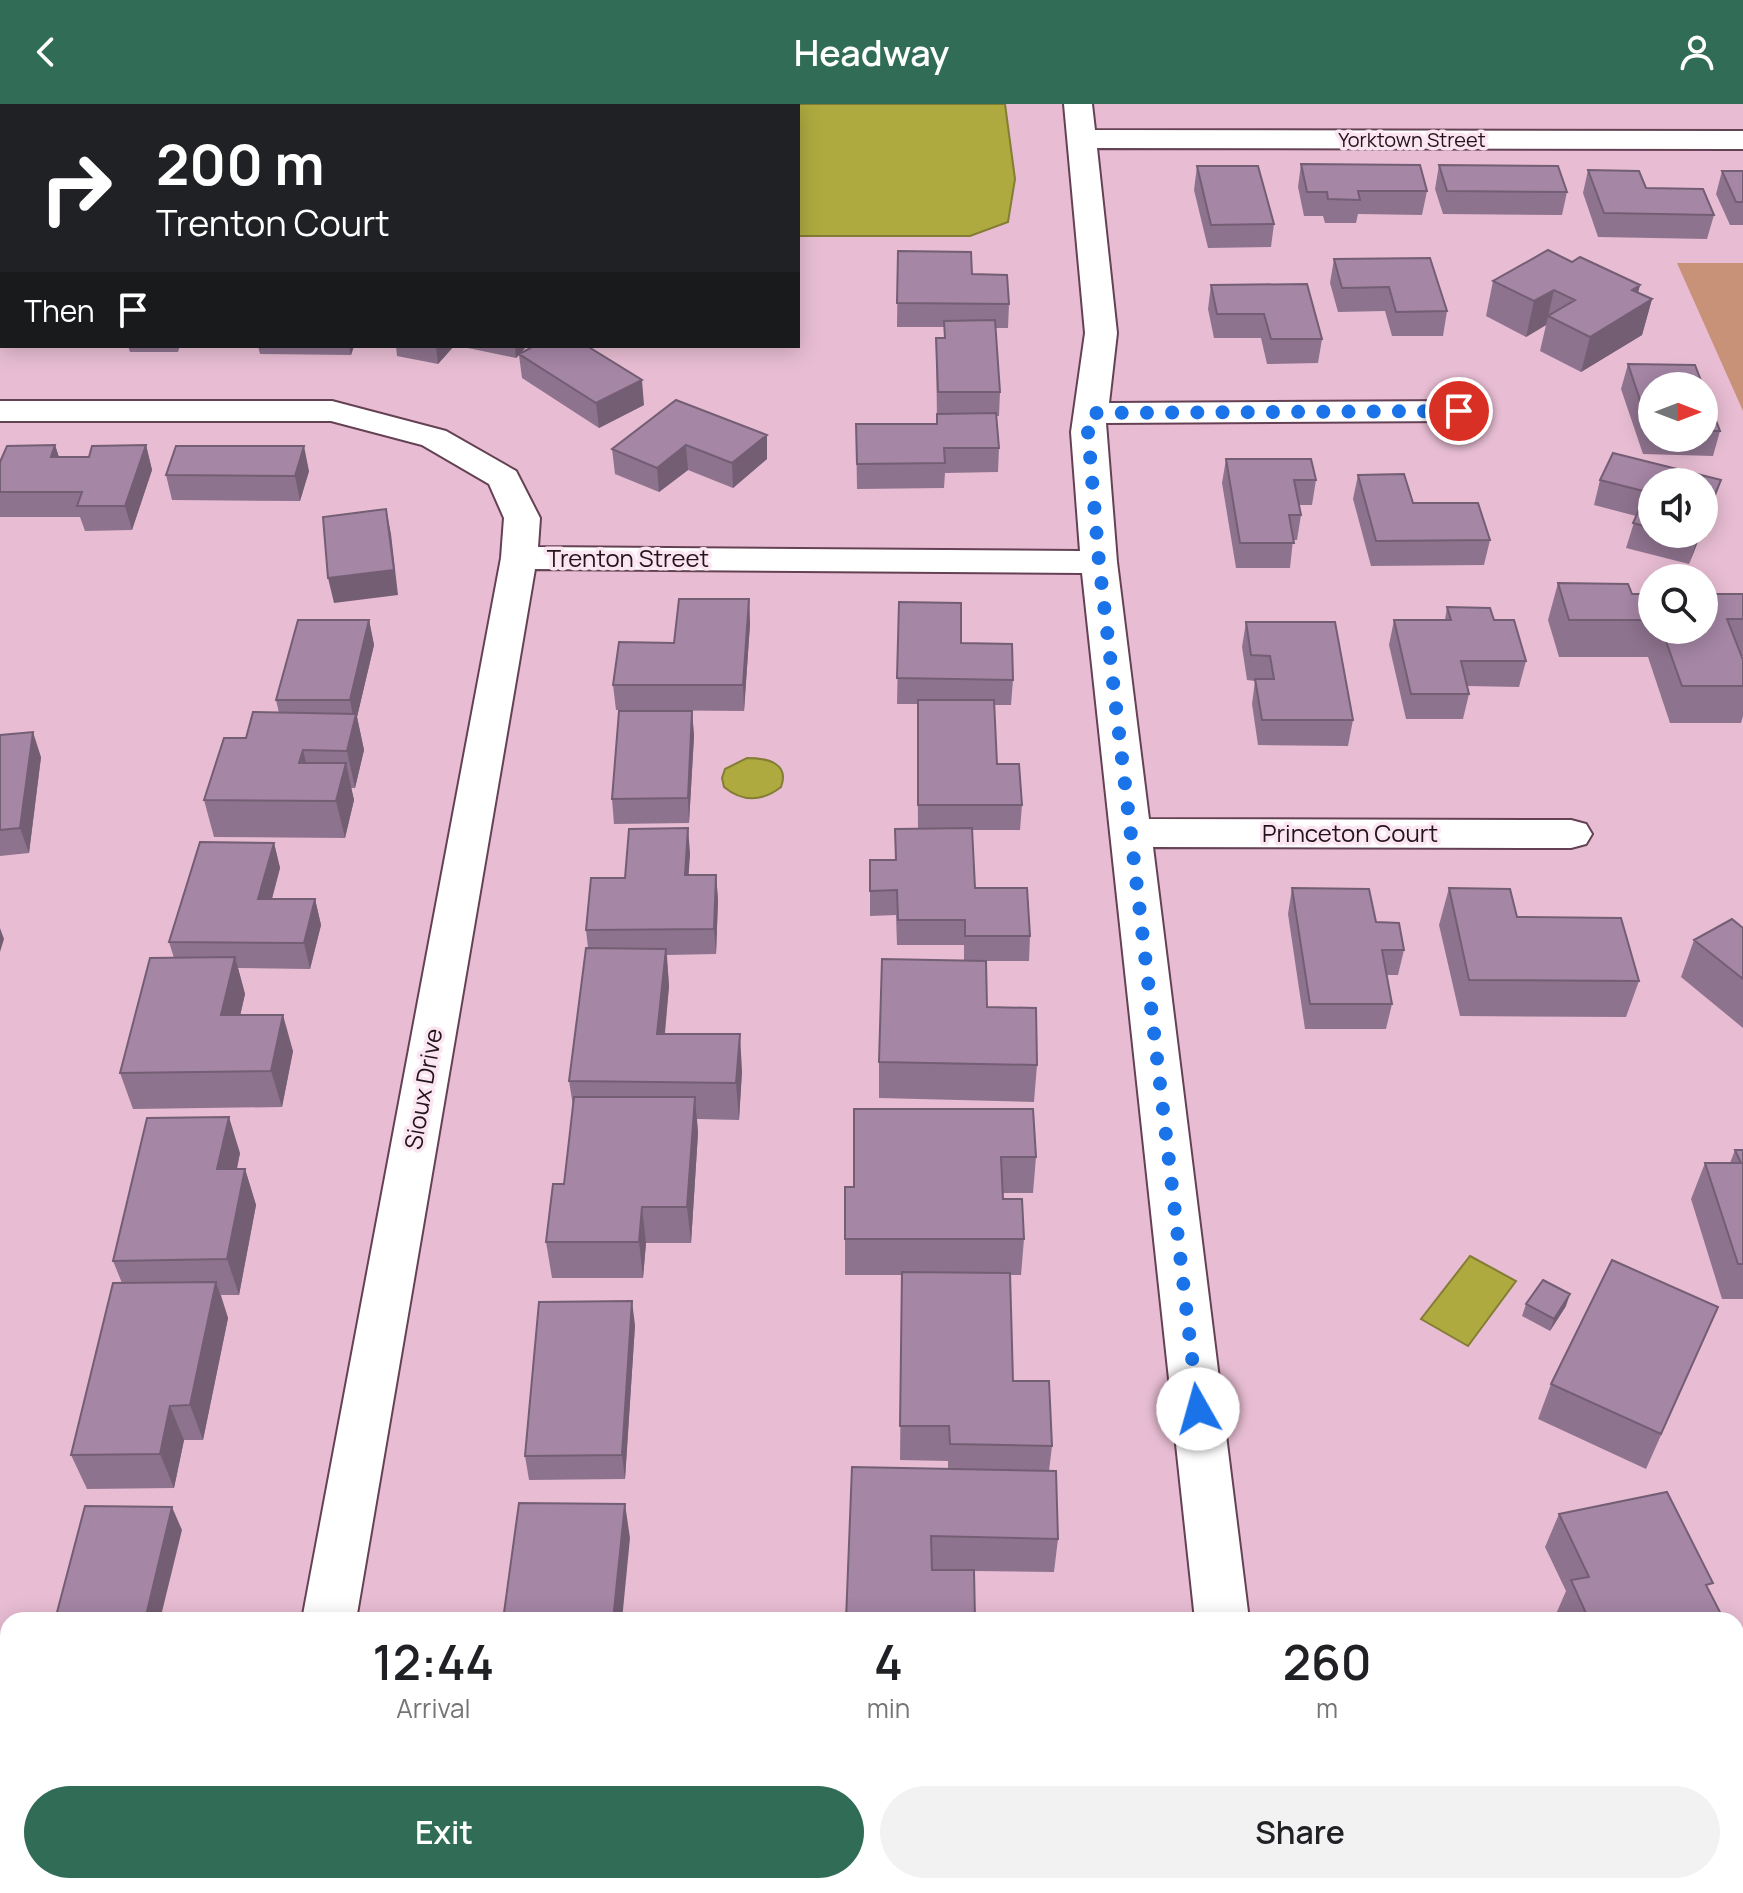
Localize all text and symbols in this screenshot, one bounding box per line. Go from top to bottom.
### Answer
text: Headway [794,28,949,77]
icon: back [24,30,68,74]
icon: person [1675,30,1719,74]
text: 200 m [156,125,325,202]
street label: Yorktown Street [1338,126,1486,153]
icon: right [24,136,128,240]
text: Trenton Court [156,198,390,247]
icon: arrive [111,288,155,332]
text: Then [24,290,95,331]
north arrow [1638,372,1718,452]
map controls [1638,372,1718,644]
pin [1425,377,1493,445]
icon: arrive [1437,389,1481,433]
button: sound [1638,468,1718,548]
street label: Trenton Street [547,541,709,574]
button: search [1638,564,1718,644]
street label: Princeton Court [1262,816,1438,849]
street label: Sioux Drive [396,1026,449,1152]
position arrow [1156,1367,1240,1451]
text: 12:44 [372,1629,494,1694]
text: 4 [874,1629,903,1694]
text: 260 [1283,1629,1372,1694]
text: Arrival [396,1690,470,1726]
text: min [867,1690,910,1726]
text: m [1316,1690,1338,1726]
button: Exit [24,1786,864,1878]
button: Share [880,1786,1720,1878]

